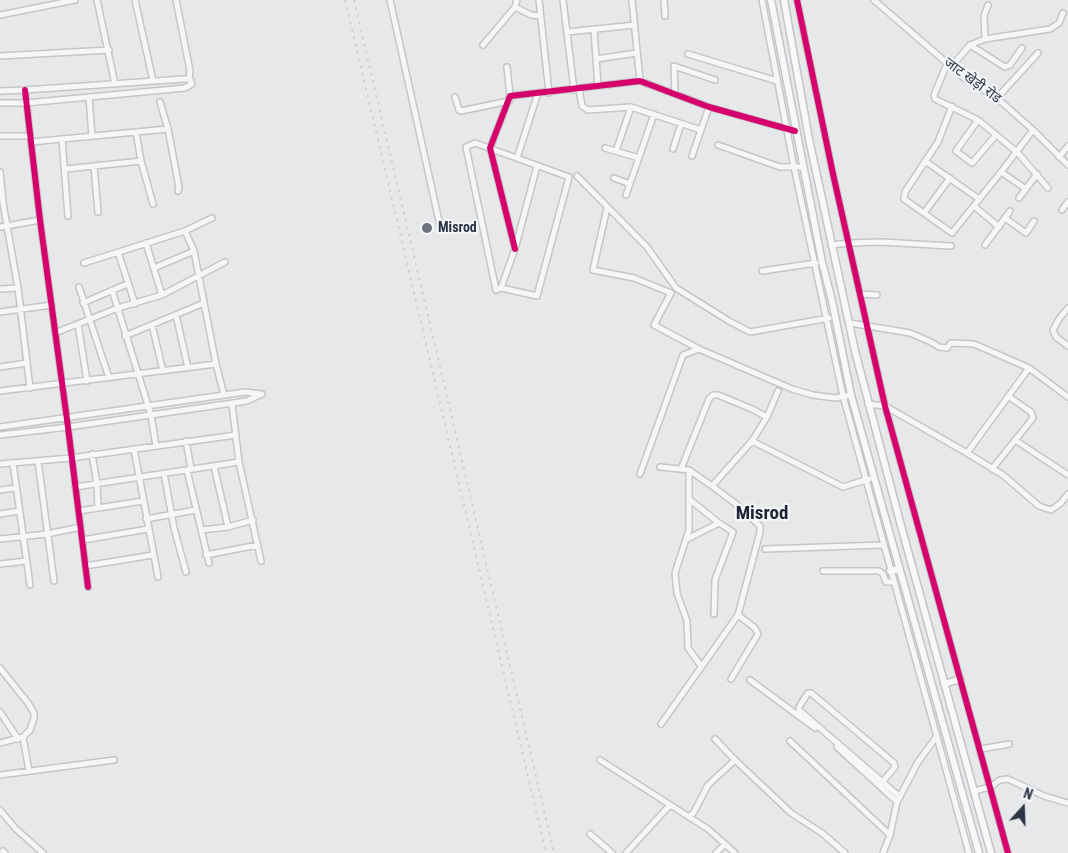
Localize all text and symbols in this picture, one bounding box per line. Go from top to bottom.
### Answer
street label: जाट खेड़ी रोड [940,55,1004,107]
place label: Misrod [438,220,477,236]
marker: Misrod [420,221,434,235]
district label: Misrod [736,503,788,525]
north arrow [998,783,1048,833]
text: N [1021,785,1035,803]

